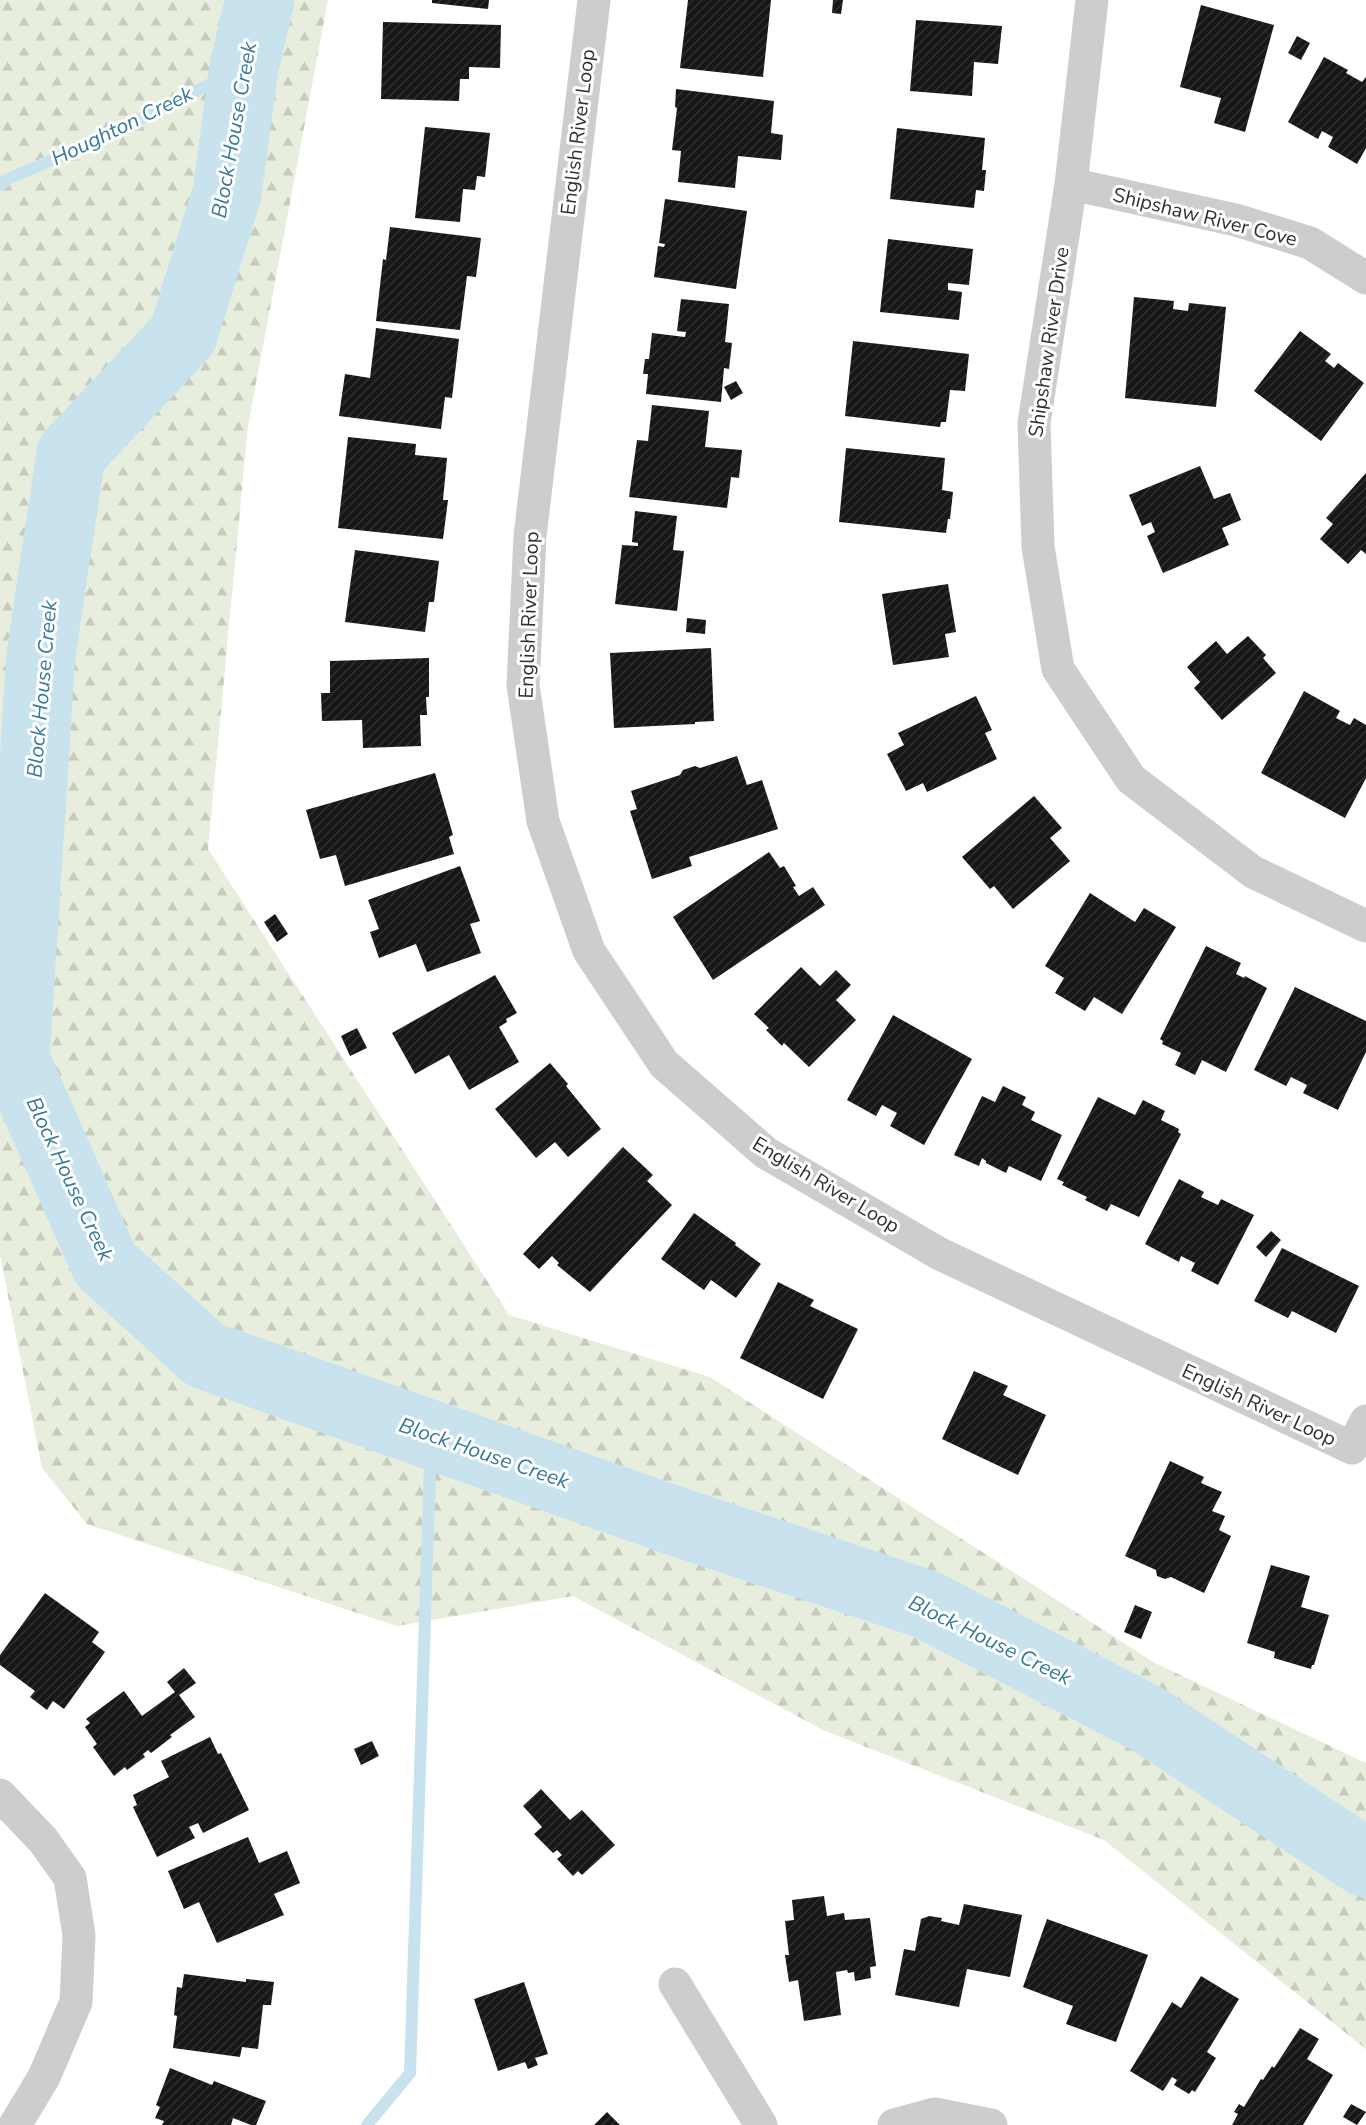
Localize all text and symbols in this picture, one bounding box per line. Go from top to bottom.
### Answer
water label: Block House Creek [205,39,263,220]
street label: English River Loop [554,47,602,217]
water label: Houghton Creek [47,79,198,172]
street label: Shipshaw River Cove [1110,181,1300,253]
street label: Shipshaw River Drive [1022,245,1076,439]
street label: English River Loop [513,531,545,699]
water label: Block House Creek [20,599,64,779]
water label: Block House Creek [20,1092,121,1266]
street label: English River Loop [747,1130,905,1240]
street label: English River Loop [1178,1357,1340,1453]
water label: Block House Creek [395,1411,573,1495]
water label: Block House Creek [904,1588,1077,1692]

